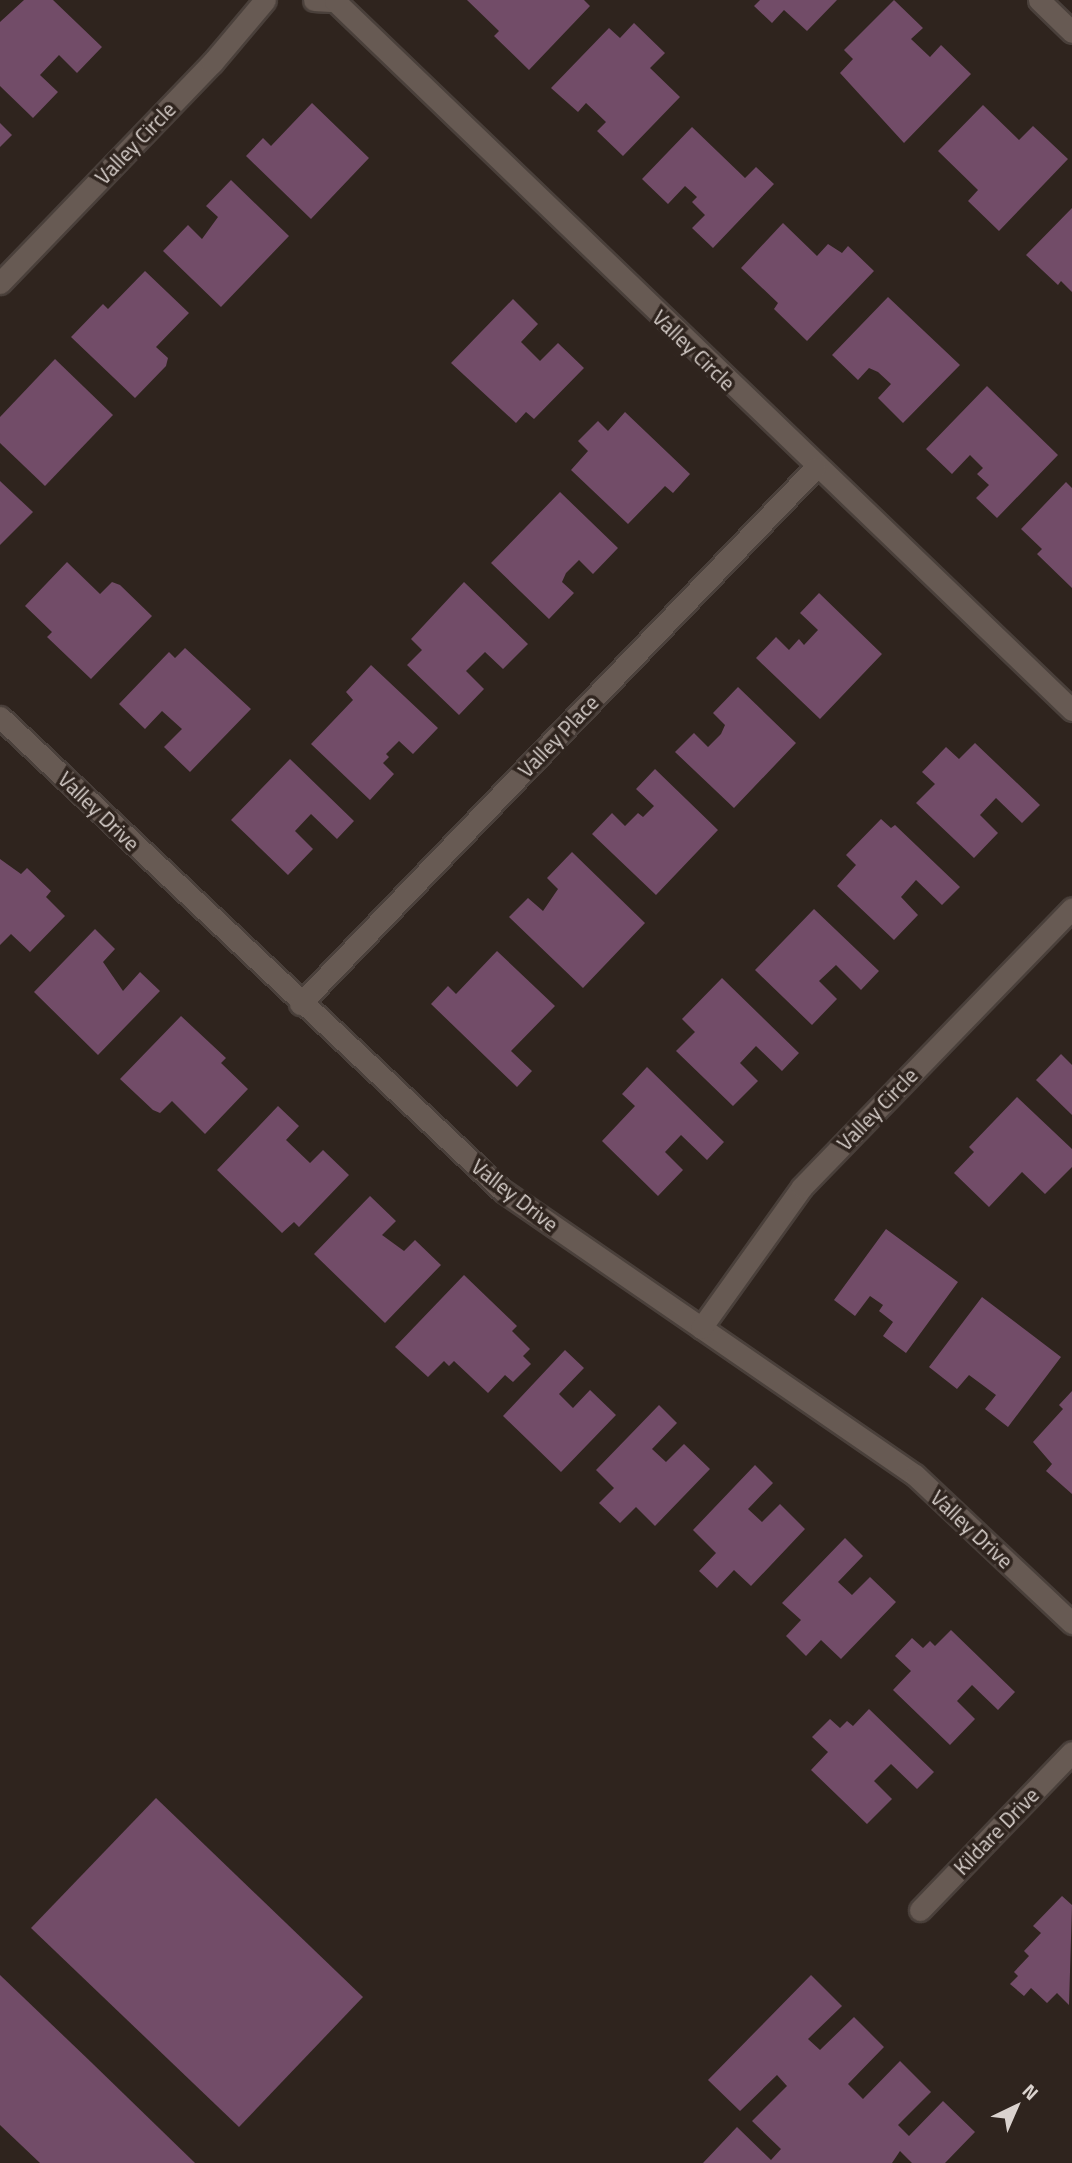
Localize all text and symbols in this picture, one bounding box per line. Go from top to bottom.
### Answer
street label: Valley Circle [90,97,180,189]
street label: Valley Circle [648,305,740,395]
street label: Valley Place [513,690,603,782]
street label: Valley Drive [53,766,145,856]
street label: Valley Circle [832,1063,922,1155]
street label: Valley Drive [467,1153,563,1237]
street label: Valley Drive [926,1485,1018,1573]
street label: Kildare Drive [948,1782,1044,1880]
north arrow [981,2072,1051,2142]
text: N [1016,2077,1046,2107]

